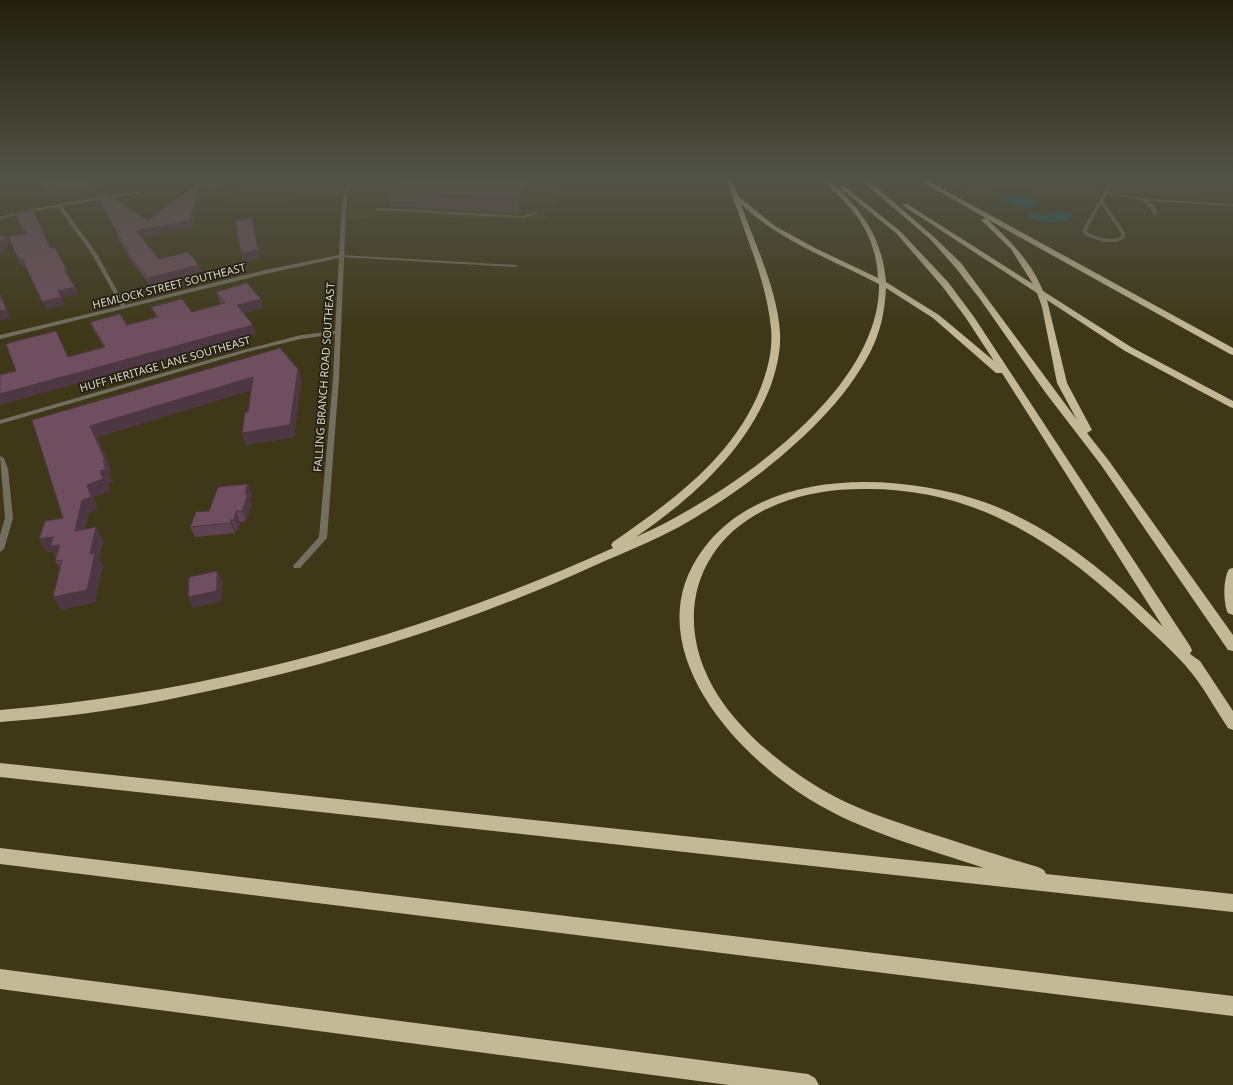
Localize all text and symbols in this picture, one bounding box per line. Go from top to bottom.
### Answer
street label: HEMLOCK STREET SOUTHEAST [91,259,247,312]
street label: FALLING BRANCH ROAD SOUTHEAST [309,282,338,472]
street label: HUFF HERITAGE LANE SOUTHEAST [78,332,252,395]

